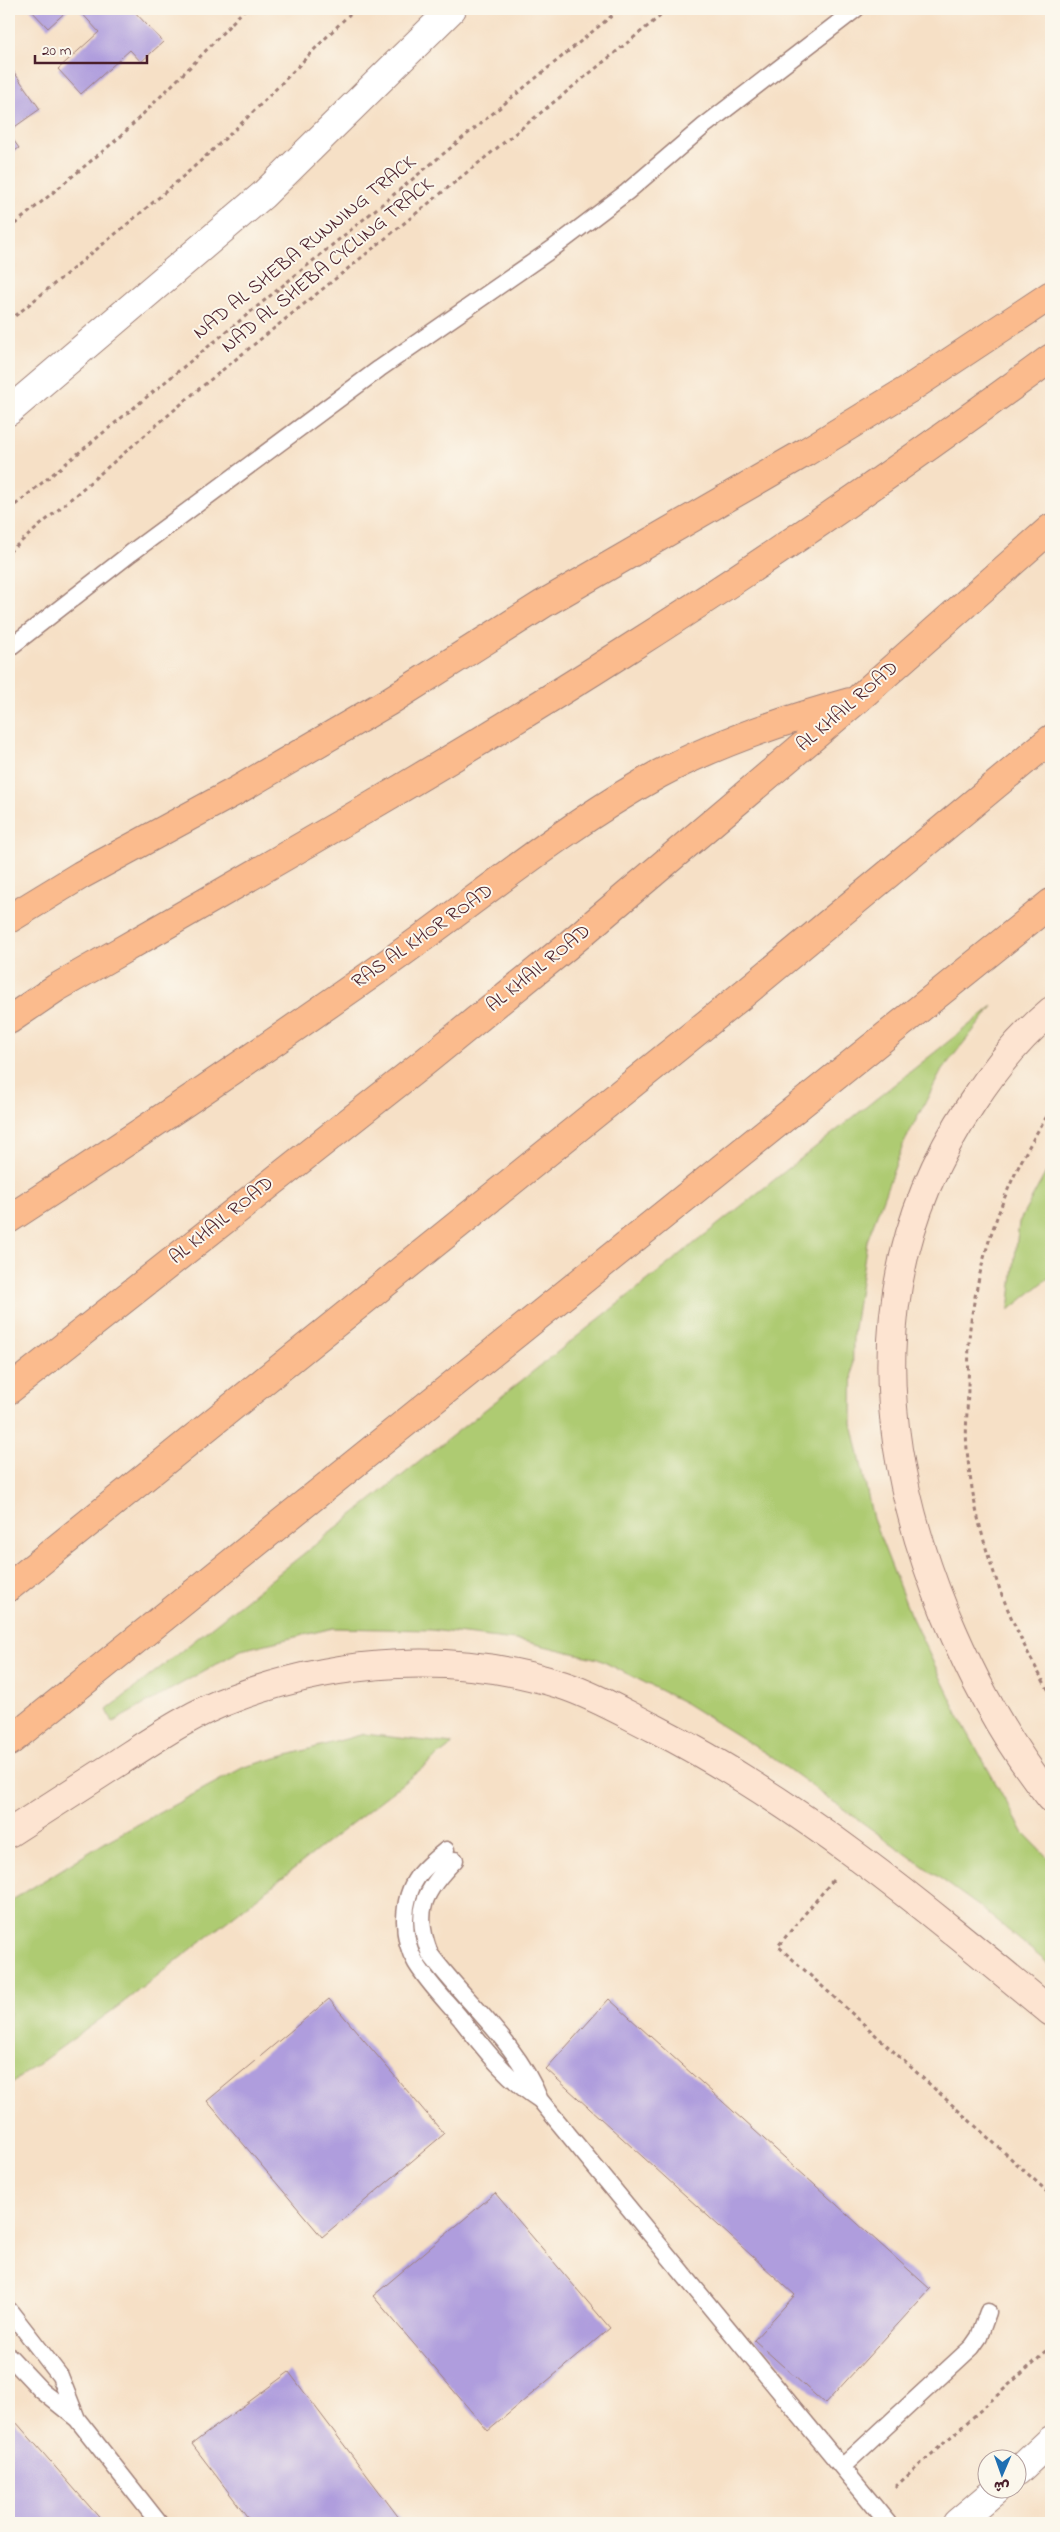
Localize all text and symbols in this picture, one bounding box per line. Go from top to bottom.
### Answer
scale bar [35,32,148,64]
text: 20 m [42,40,72,62]
street label: NAD AL SHEBA RUNNING TRACK [187,149,423,347]
street label: NAD AL SHEBA CYCLING TRACK [216,171,441,361]
street label: AL KHAIL ROAD [791,654,905,760]
street label: RAS AL KHOR ROAD [346,877,500,997]
street label: AL KHAIL ROAD [481,918,597,1020]
street label: AL KHAIL ROAD [164,1170,280,1272]
north arrow [978,2450,1028,2500]
text: ش [994,2475,1010,2496]

